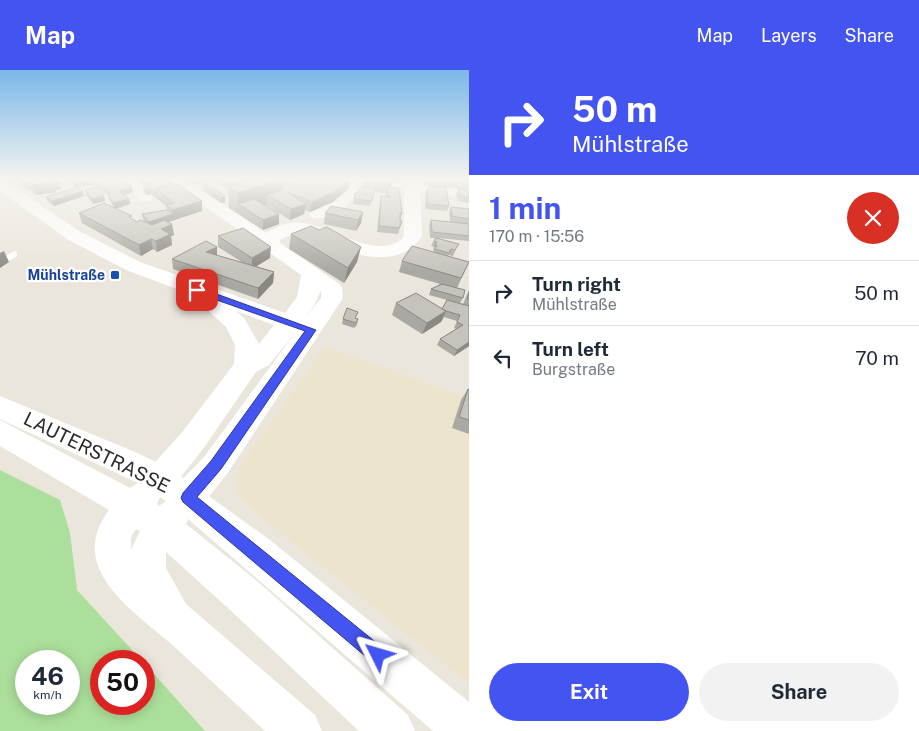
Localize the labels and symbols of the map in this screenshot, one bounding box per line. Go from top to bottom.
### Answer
place label: Mühlstraße [27,267,105,283]
marker: Mühlstraße [109,269,121,281]
pin [176,269,218,311]
street label: LAUTERSTRASSE [20,407,174,497]
position arrow [351,628,403,680]
speed limit sign: 50 [90,650,155,715]

